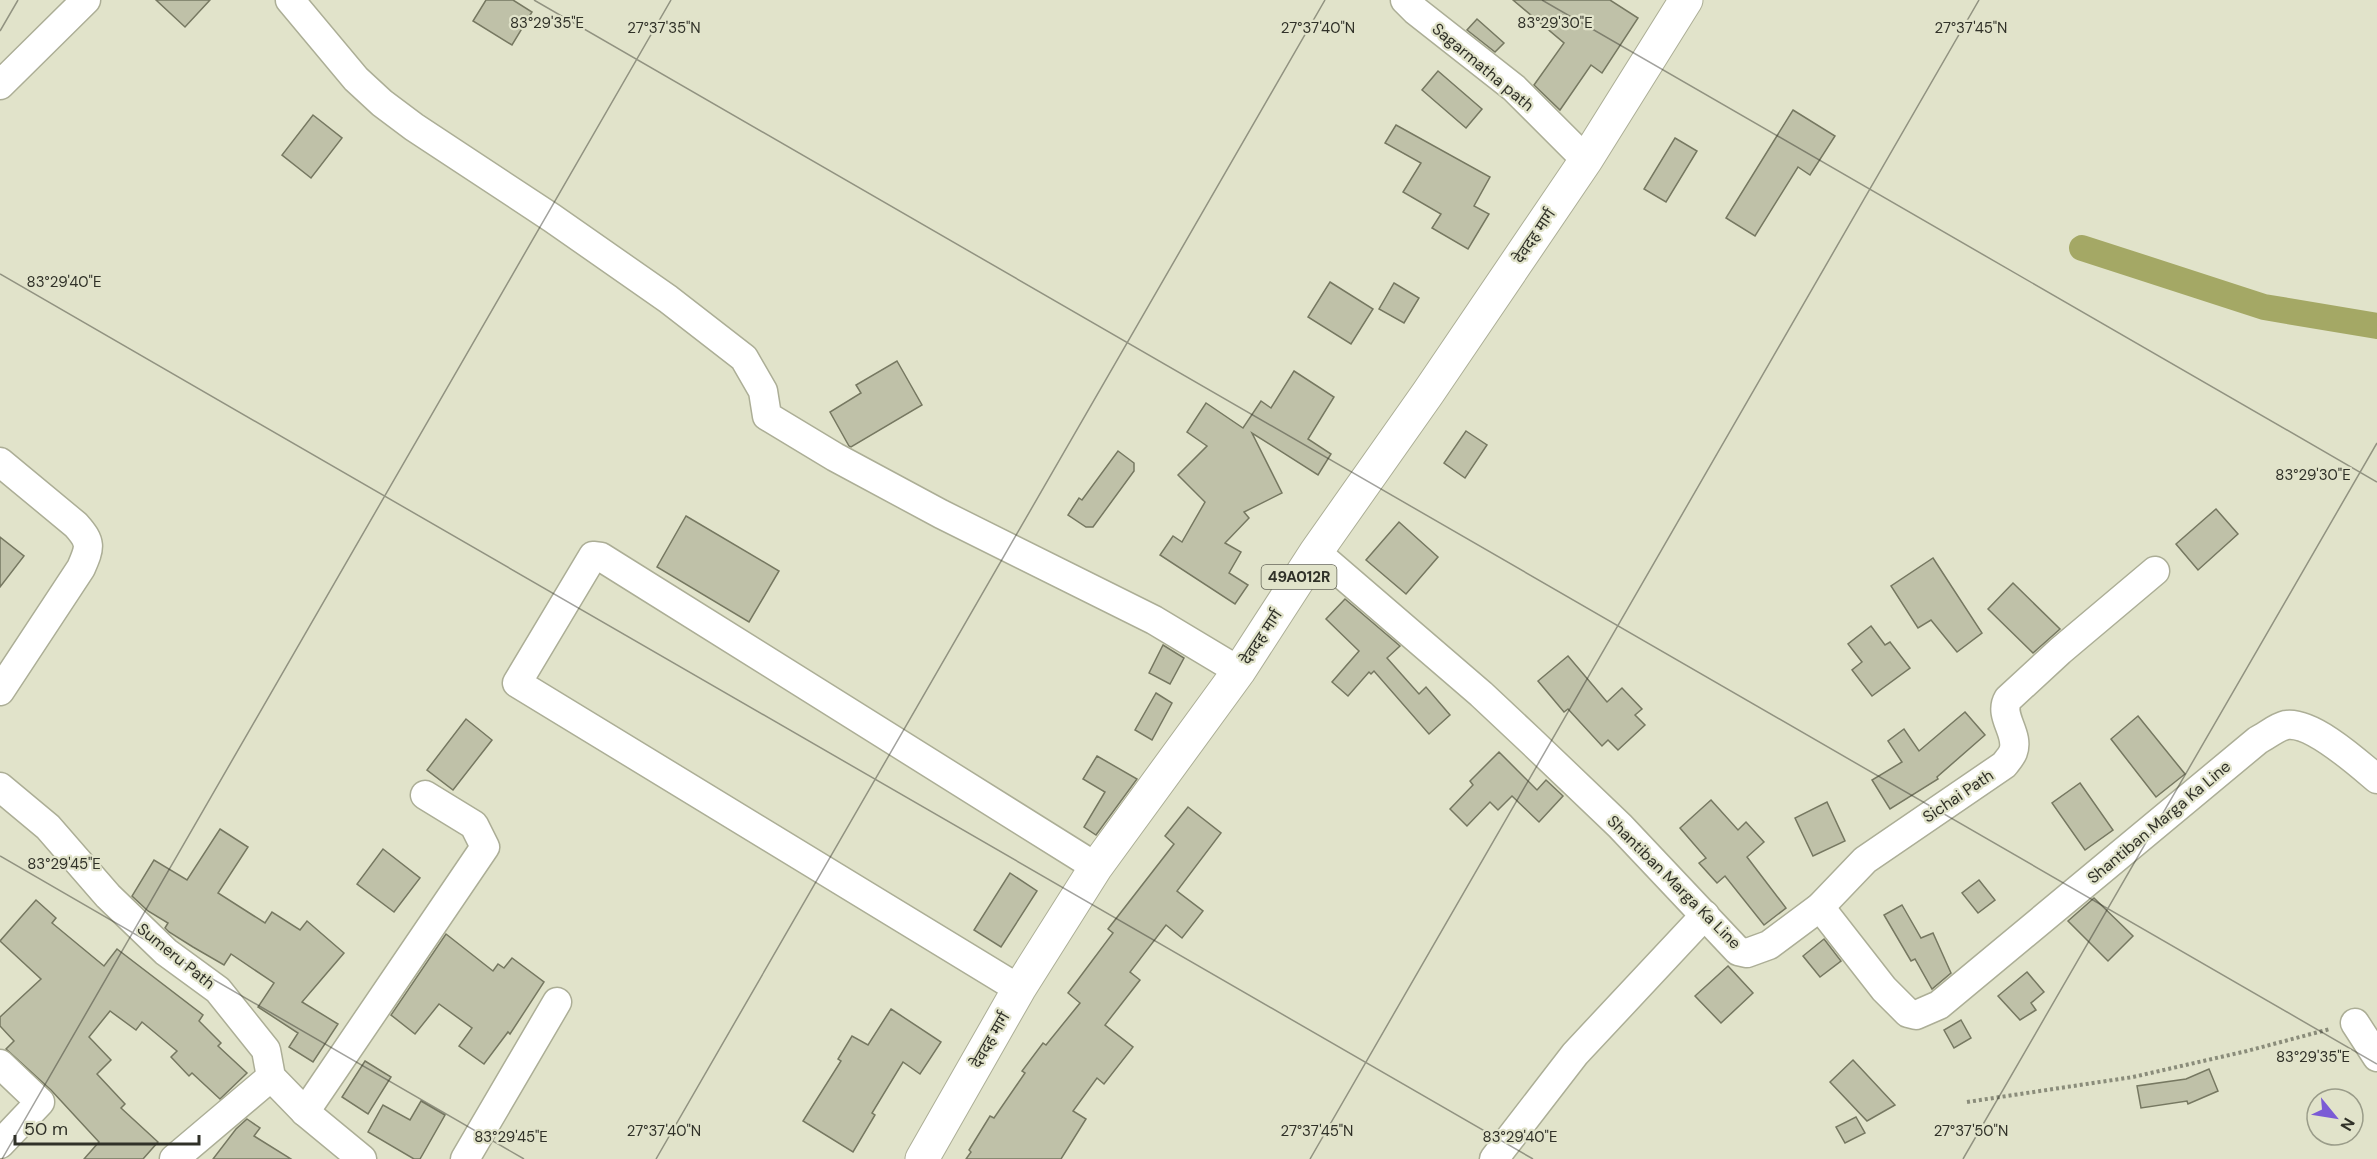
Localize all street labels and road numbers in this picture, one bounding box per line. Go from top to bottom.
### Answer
street label: Sagarmatha path [1428,18,1538,116]
street label: देवदह मार्ग [1508,204,1560,267]
road number: 49A012R [1262,565,1336,589]
street label: देवदह मार्ग [1235,605,1287,668]
street label: Shantiban Marga Ka Line [2083,756,2235,888]
street label: Sichai Path [1918,765,1998,827]
street label: Shantiban Marga Ka Line [1603,811,1745,953]
street label: Sumeru Path [133,918,219,994]
street label: देवदह मार्ग [966,1007,1015,1072]

